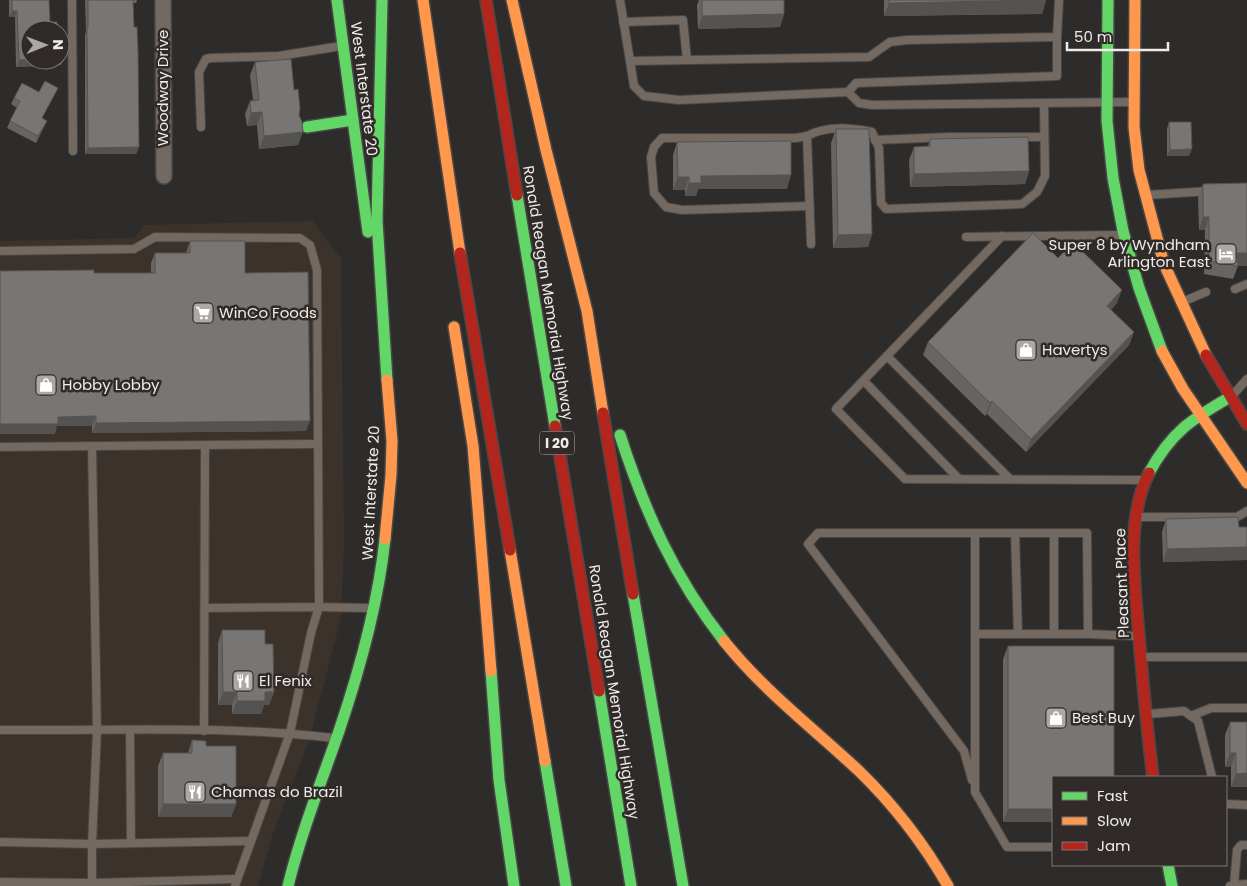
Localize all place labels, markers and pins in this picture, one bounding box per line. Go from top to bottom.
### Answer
place label: Super 8 by Wyndham Arlington East [1048,234,1210,272]
hotel icon: Super 8 by Wyndham Arlington East [1214,242,1238,266]
supermarket icon: WinCo Foods [191,301,215,325]
place label: WinCo Foods [219,302,317,323]
shop icon: Havertys [1014,338,1038,362]
place label: Havertys [1042,339,1108,360]
shop icon: Hobby Lobby [34,373,58,397]
place label: Hobby Lobby [62,374,160,395]
restaurant icon: El Fenix [231,669,255,693]
place label: El Fenix [259,670,312,691]
shop icon: Best Buy [1044,706,1068,730]
place label: Best Buy [1072,707,1136,728]
restaurant icon: Chamas do Brazil [183,780,207,804]
place label: Chamas do Brazil [211,781,343,802]

